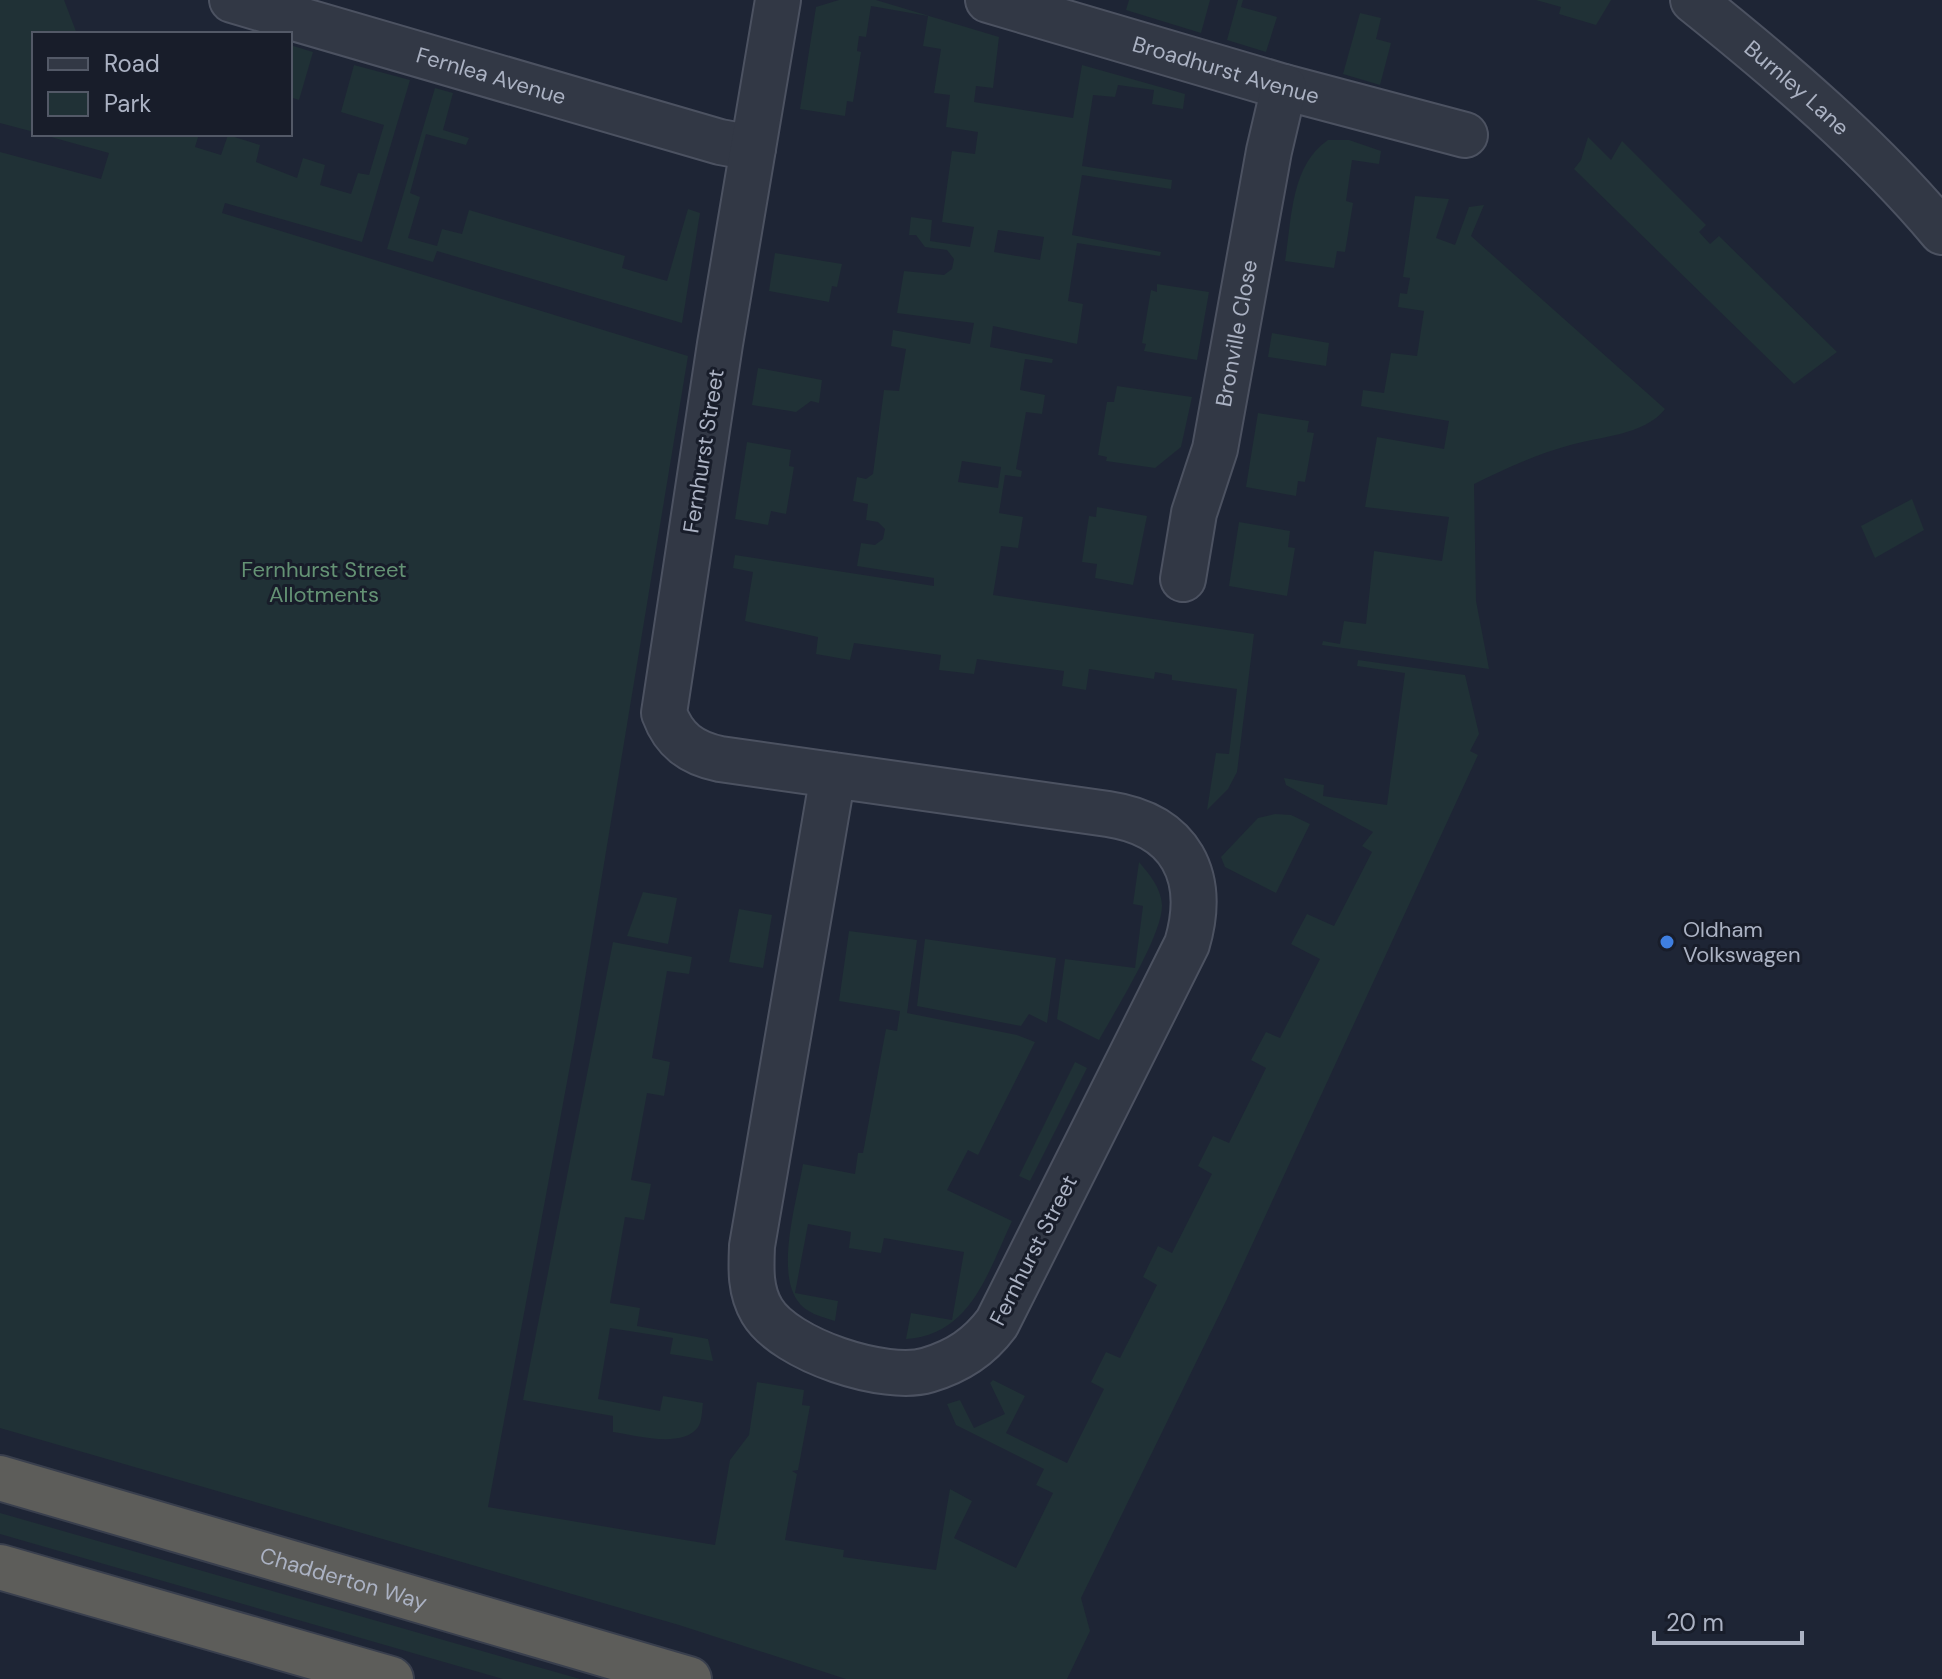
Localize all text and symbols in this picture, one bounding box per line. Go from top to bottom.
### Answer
street label: Broadhurst Avenue [1129,29,1322,111]
legend [32,32,292,136]
street label: Burnley Lane [1738,34,1855,142]
street label: Fernlea Avenue [413,40,569,111]
text: Road [104,48,160,79]
text: Park [104,88,151,119]
street label: Bronville Close [1209,257,1264,409]
street label: Fernhurst Street [676,367,731,535]
park label: Fernhurst Street Allotments [241,555,407,609]
place label: Oldham Volkswagen [1683,915,1801,969]
marker: Oldham Volkswagen [1658,933,1676,951]
street label: Fernhurst Street [983,1170,1084,1330]
street label: Chadderton Way [257,1541,430,1617]
scale bar [1654,1595,1802,1645]
text: 20 m [1666,1607,1724,1638]

